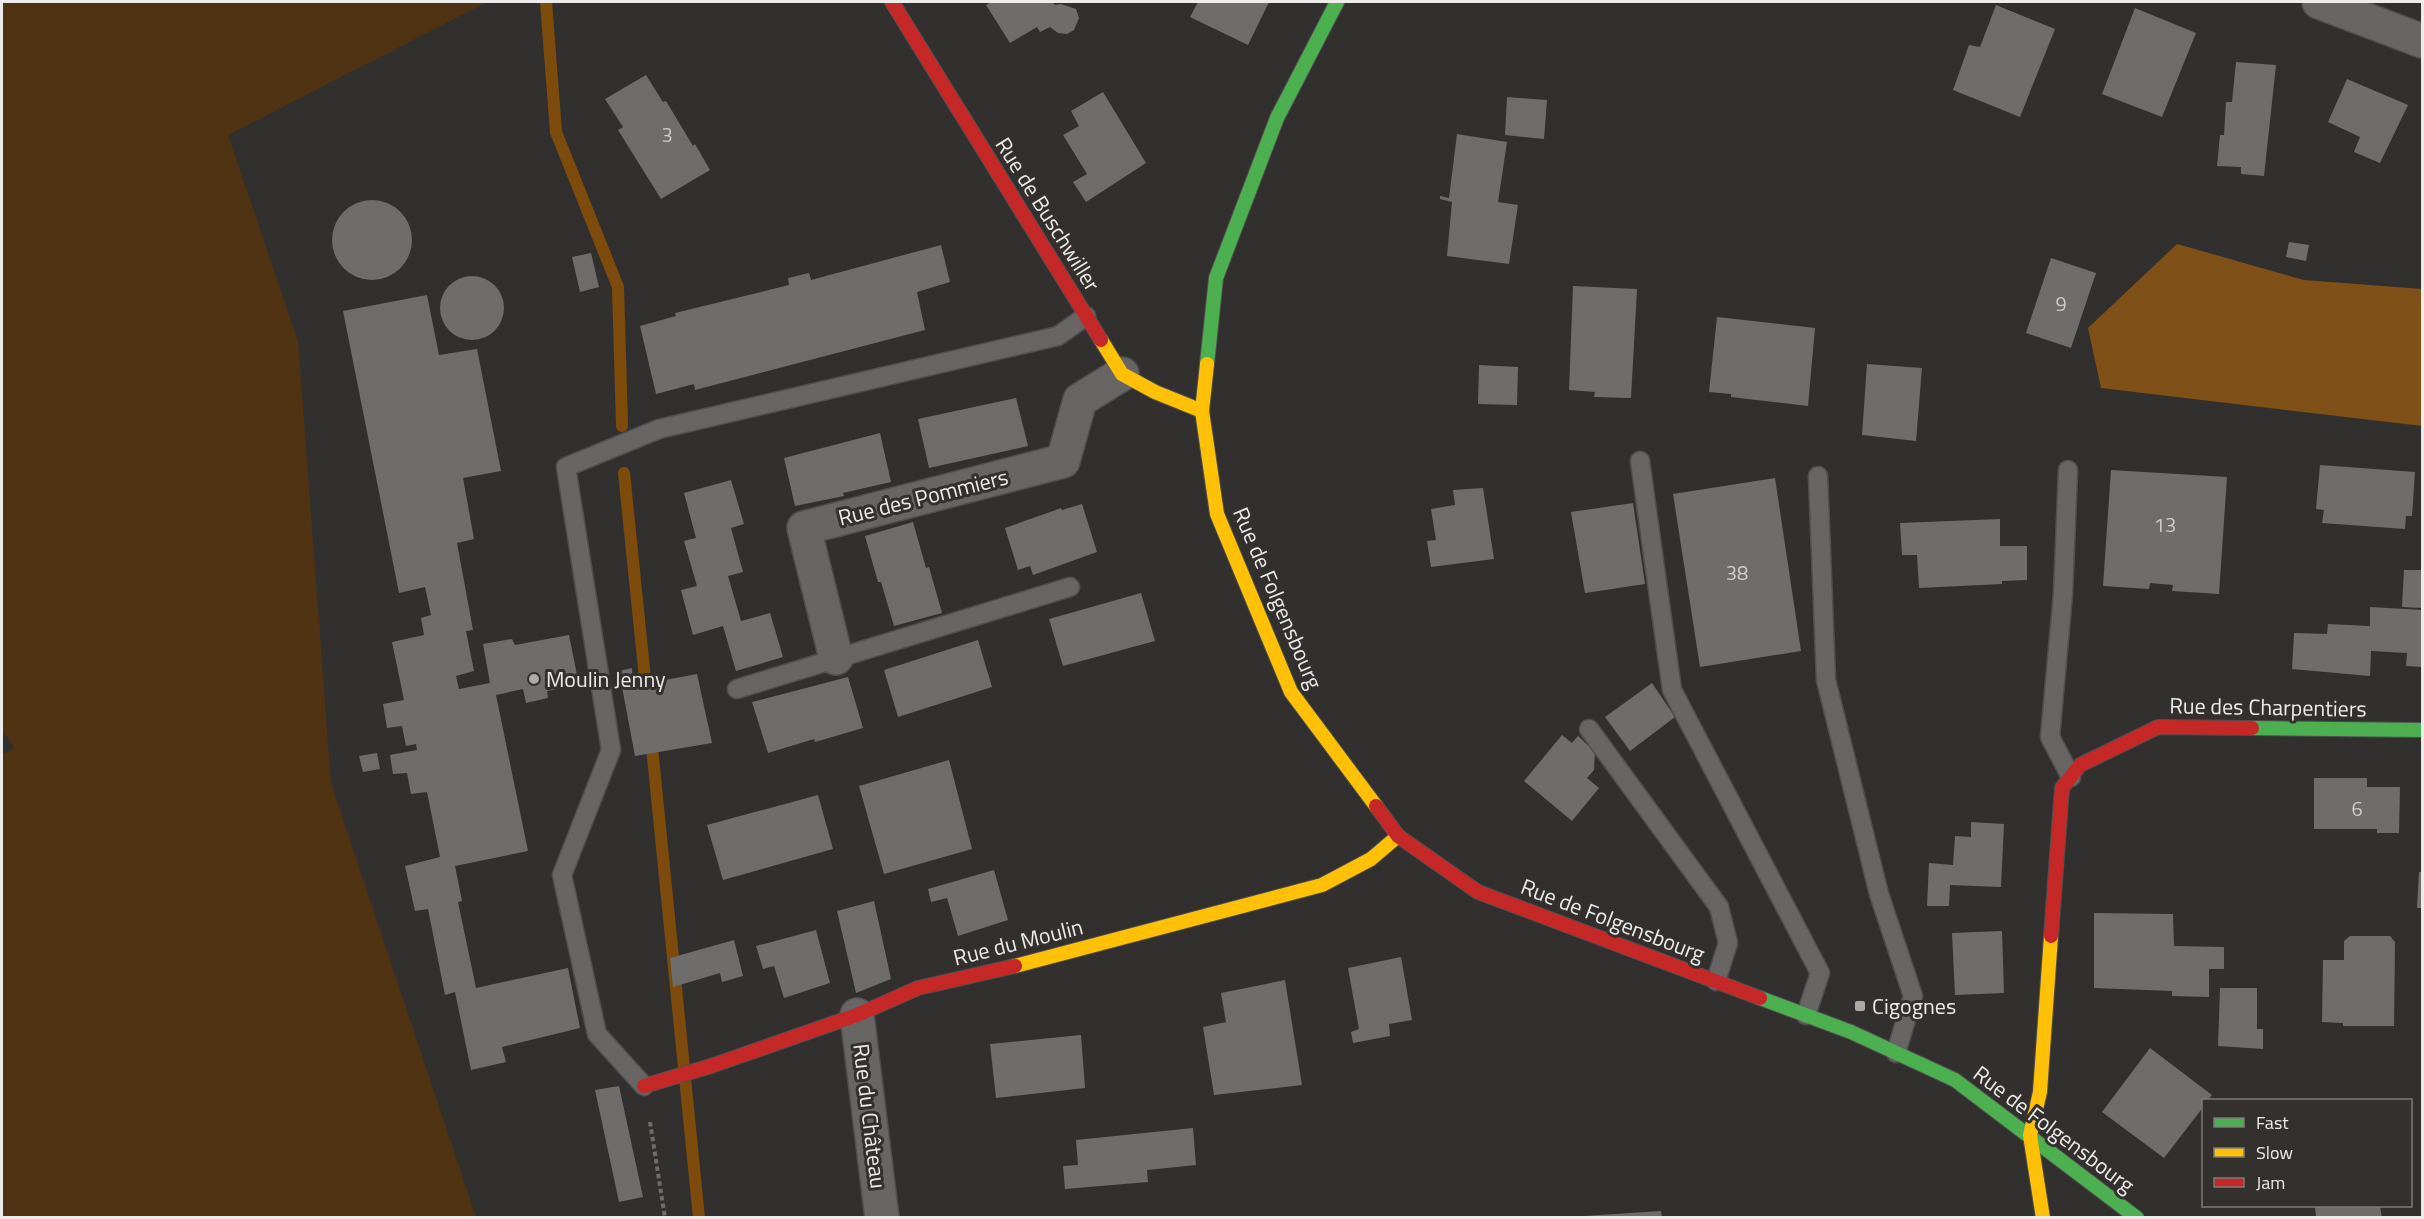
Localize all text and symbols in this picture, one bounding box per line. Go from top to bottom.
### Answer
house number: 3 [661,119,673,150]
street label: Rue de Buschwiller [987,130,1109,298]
house number: 9 [2055,288,2067,319]
street label: Rue des Pommiers [834,459,1012,535]
street label: Rue de Folgensbourg [1224,502,1332,694]
house number: 13 [2154,509,2176,540]
house number: 38 [1726,557,1748,588]
place label: Moulin Jenny [546,662,666,696]
marker: Moulin Jenny [527,672,541,686]
street label: Rue des Charpentiers [2169,688,2367,726]
house number: 6 [2351,793,2363,824]
street label: Rue de Folgensbourg [1516,869,1710,971]
street label: Rue du Moulin [950,909,1086,975]
place label: Cigognes [1872,989,1956,1023]
marker: Cigognes [1853,999,1867,1013]
street label: Rue du Château [844,1042,896,1190]
street label: Rue de Folgensbourg [1966,1057,2142,1201]
legend [2202,1099,2412,1207]
text: Fast [2256,1109,2289,1136]
text: Slow [2256,1139,2293,1166]
text: Jam [2256,1169,2285,1196]

